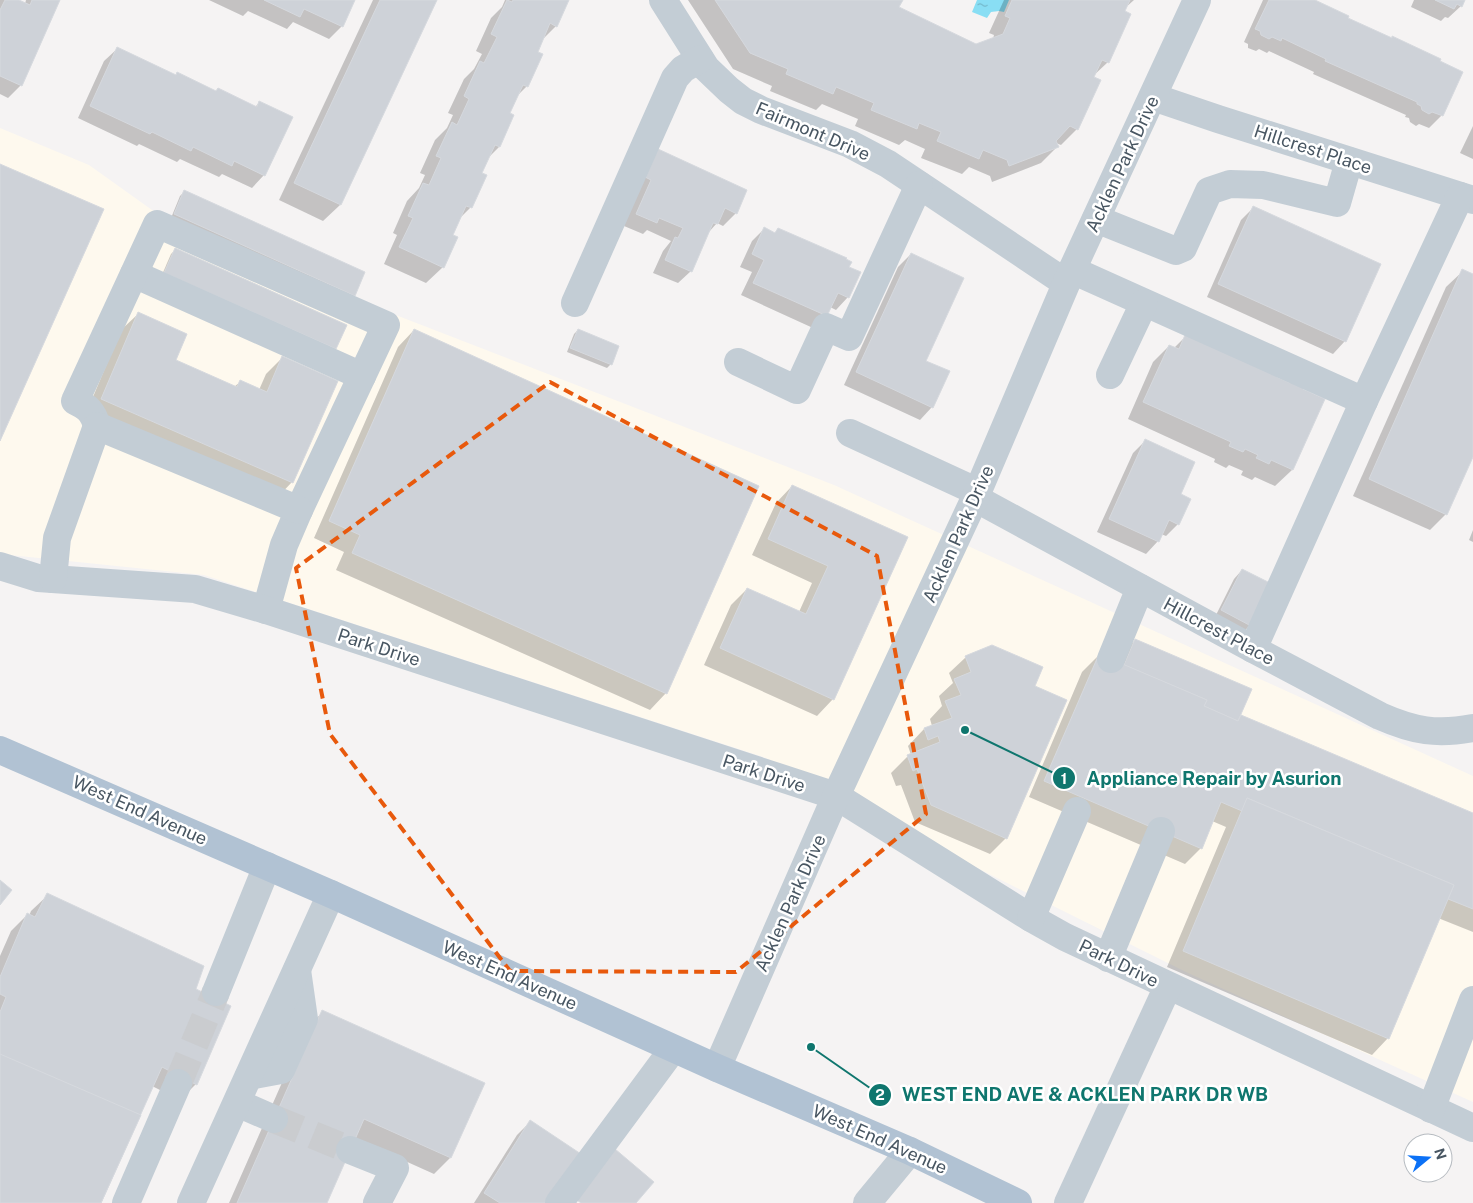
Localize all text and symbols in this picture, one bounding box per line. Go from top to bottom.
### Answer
street label: Acklen Park Drive [1081,92,1163,236]
street label: Fairmont Drive [753,97,873,165]
street label: Hillcrest Place [1252,120,1374,178]
street label: Acklen Park Drive [918,462,998,606]
street label: Hillcrest Place [1160,593,1278,669]
street label: Park Drive [335,624,423,670]
street label: Park Drive [720,750,808,796]
callout: Appliance Repair by Asurion [1051,761,1351,795]
text: Appliance Repair by Asurion [1086,767,1342,789]
text: 1 [1061,770,1067,787]
street label: West End Avenue [69,771,211,849]
street label: Acklen Park Drive [750,831,830,975]
street label: Park Drive [1076,935,1162,991]
street label: West End Avenue [439,936,581,1014]
callout: WEST END AVE & ACKLEN PARK DR WB [867,1078,1279,1112]
text: WEST END AVE & ACKLEN PARK DR WB [902,1083,1268,1105]
text: 2 [875,1086,885,1103]
street label: West End Avenue [809,1100,951,1178]
north arrow [1403,1133,1453,1183]
text: N [1431,1146,1450,1162]

